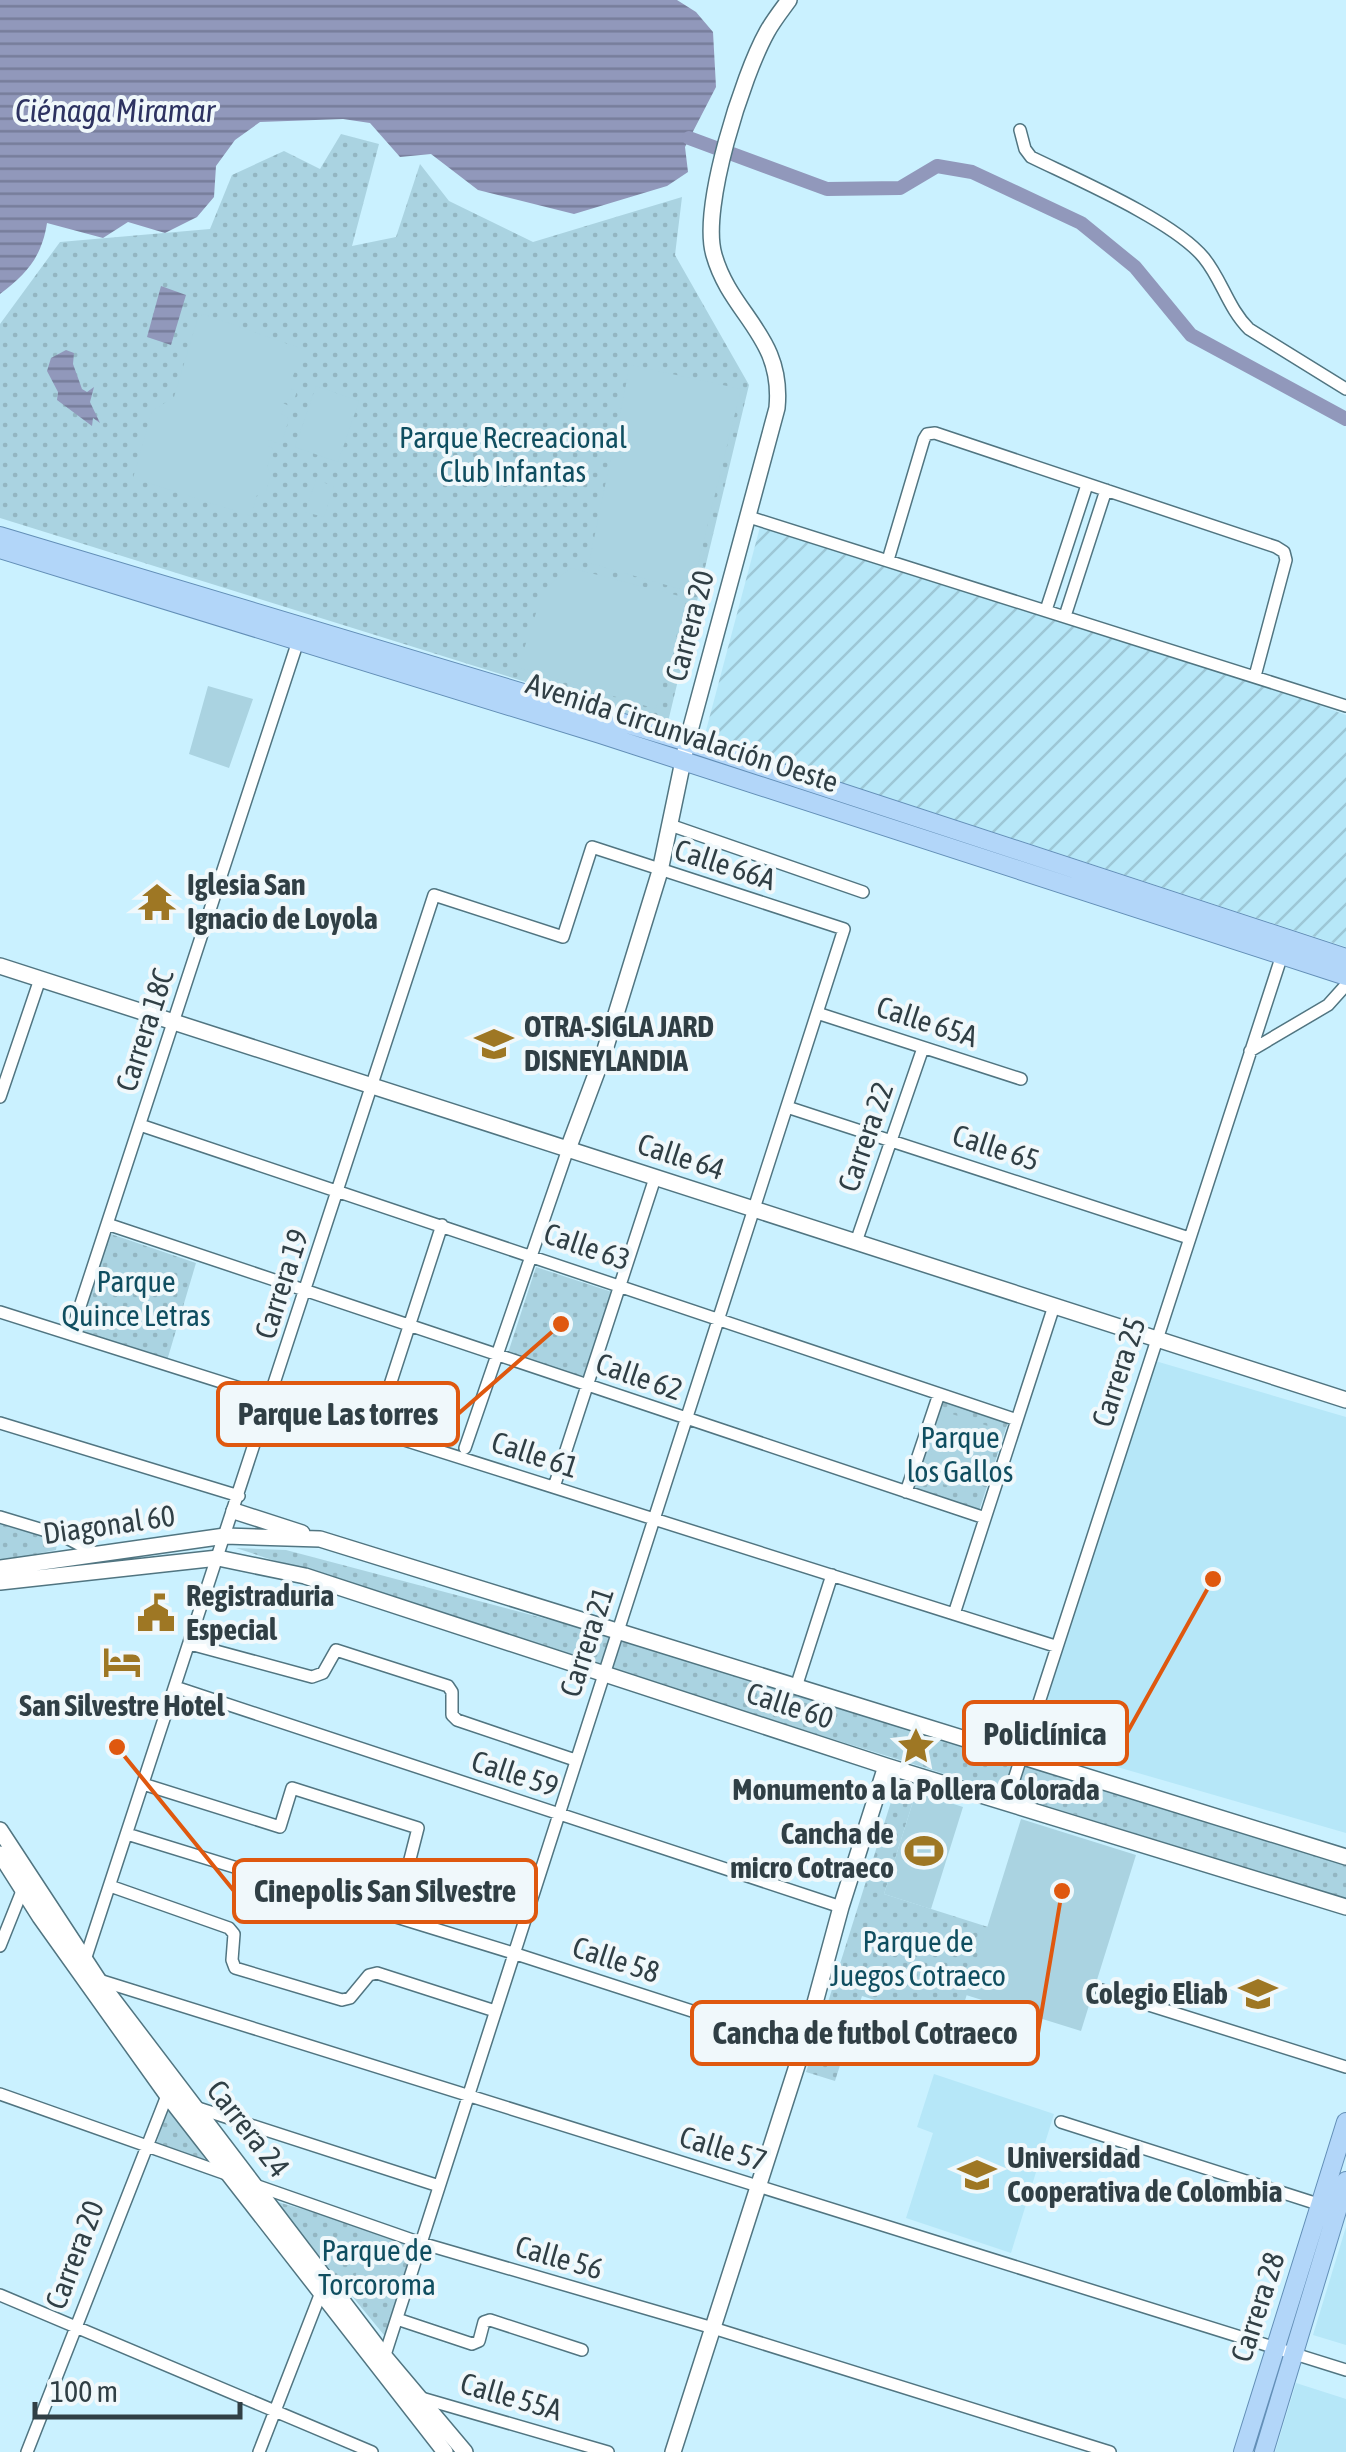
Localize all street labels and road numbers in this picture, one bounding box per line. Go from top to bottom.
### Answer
street label: Carrera 20 [658,567,720,685]
street label: Avenida Circunvalación Oeste [522,666,843,799]
street label: Calle 66A [671,832,780,896]
street label: Carrera 18C [108,964,180,1095]
street label: Calle 65A [873,989,982,1053]
street label: Carrera 22 [831,1078,900,1196]
street label: Calle 65 [949,1117,1044,1177]
street label: Calle 64 [634,1126,729,1186]
street label: Calle 63 [540,1215,635,1277]
street label: Carrera 19 [247,1225,315,1343]
street label: Carrera 25 [1084,1313,1152,1431]
street label: Calle 62 [592,1345,687,1407]
street label: Calle 61 [488,1424,583,1484]
street label: Diagonal 60 [41,1498,177,1550]
street label: Carrera 21 [552,1583,620,1701]
street label: Calle 60 [743,1675,838,1735]
street label: Calle 59 [468,1743,563,1803]
street label: Calle 58 [569,1929,664,1989]
street label: Carrera 24 [201,2073,297,2183]
street label: Calle 57 [676,2119,771,2177]
street label: Carrera 20 [38,2196,110,2314]
street label: Calle 56 [512,2228,607,2286]
street label: Carrera 28 [1223,2248,1291,2366]
street label: Calle 55A [457,2365,566,2427]

